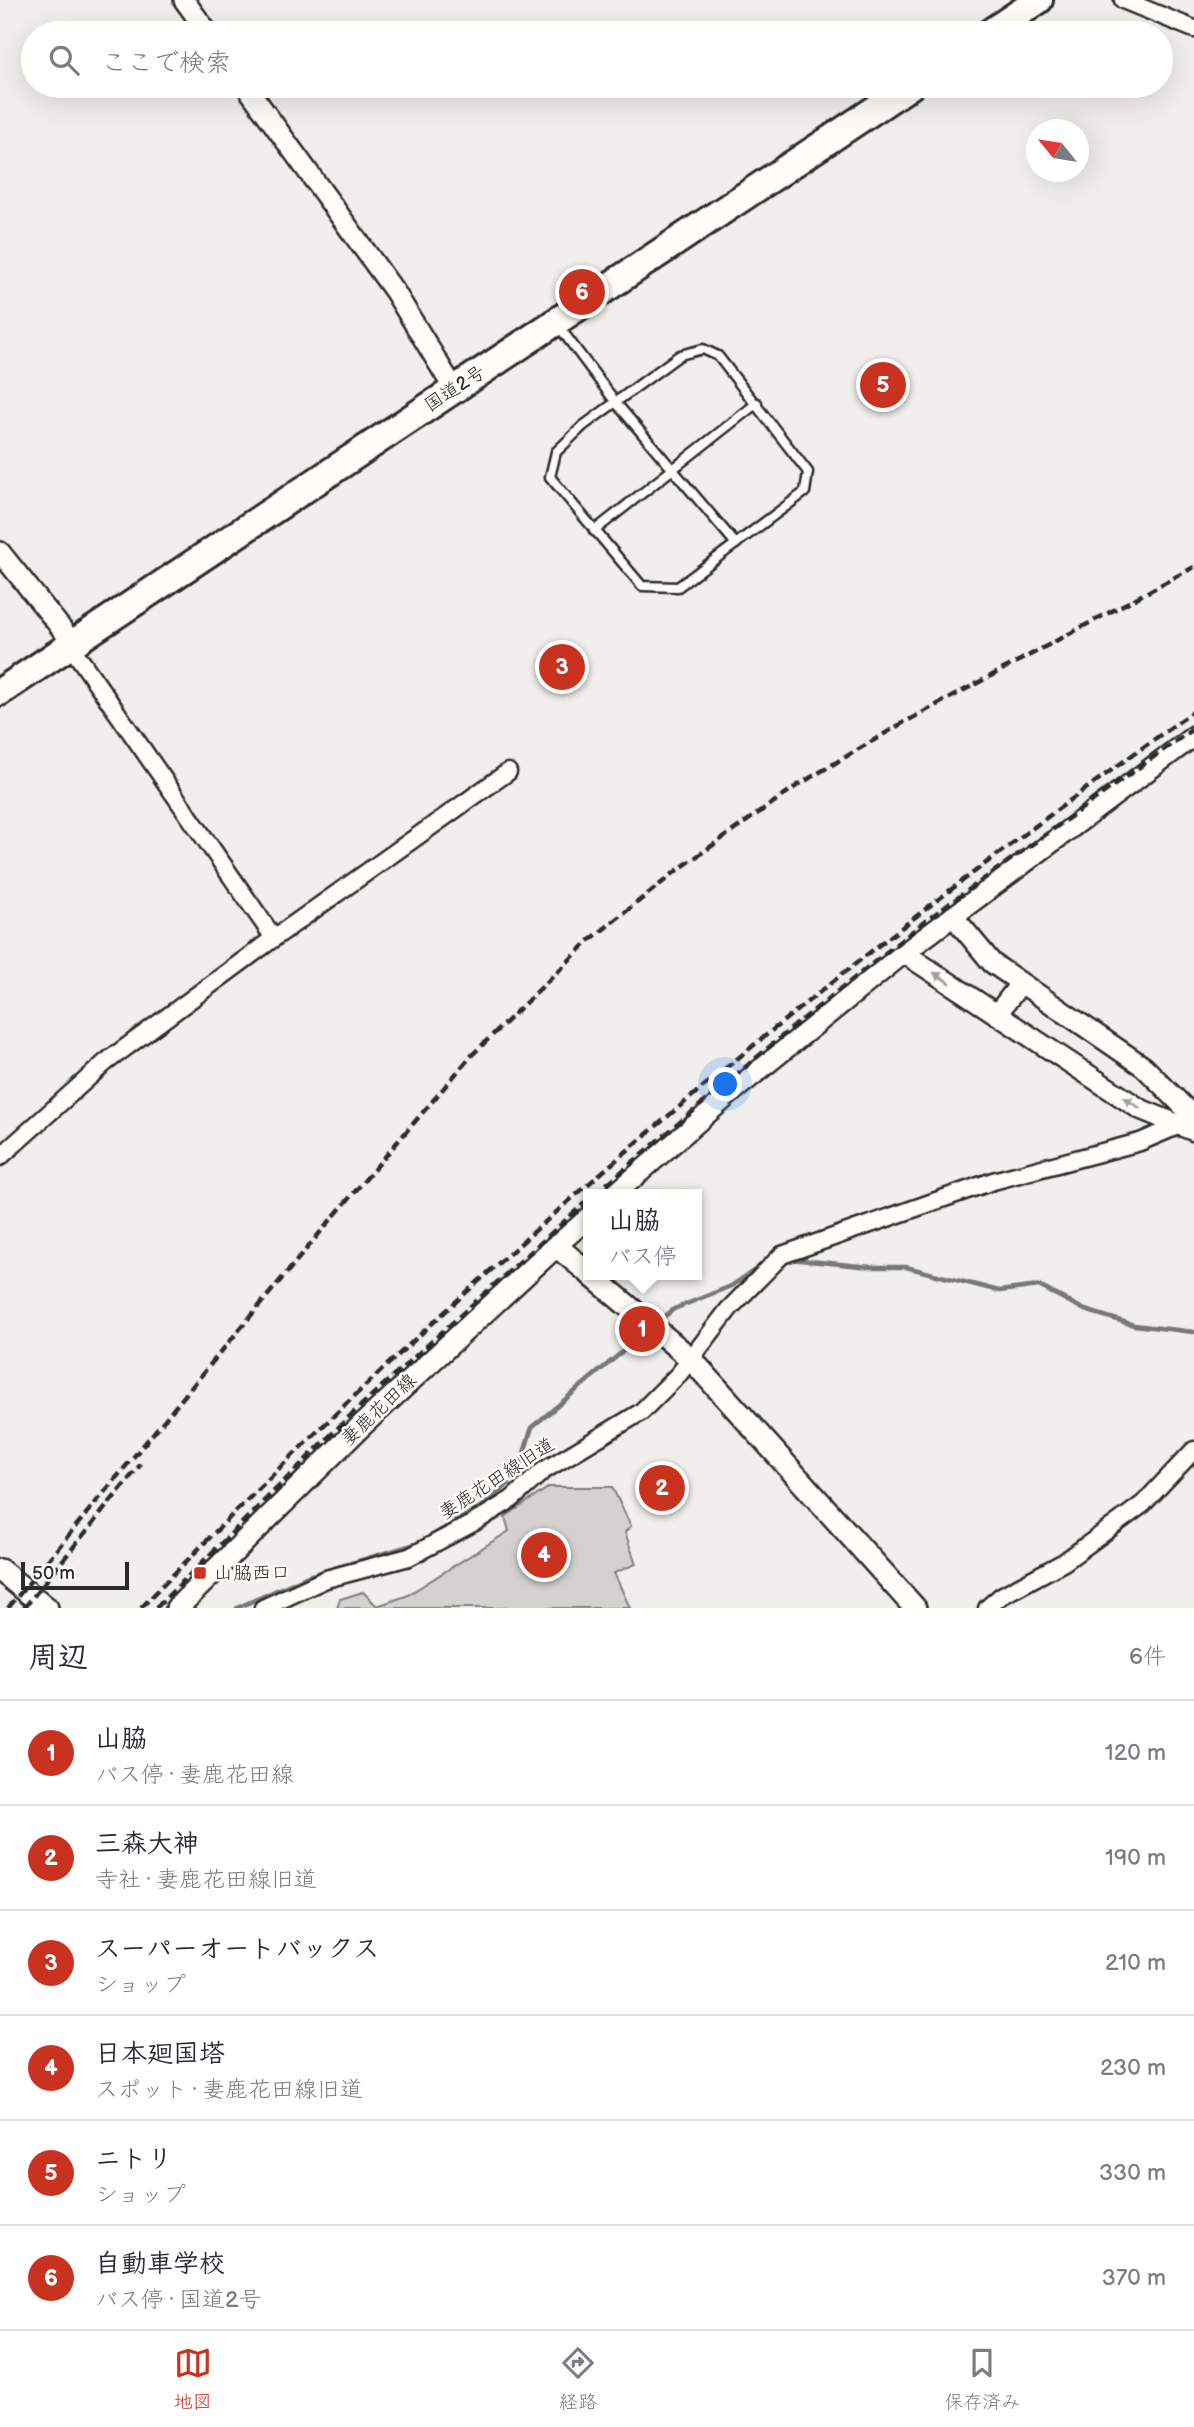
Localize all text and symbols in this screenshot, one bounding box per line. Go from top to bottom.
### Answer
search box [21,21,1173,98]
icon: search [45,41,83,79]
text: ここで検索 [101,48,231,79]
north arrow [1026,119,1089,182]
pin: 6 [559,266,605,318]
pin: 5 [860,359,906,411]
street label: 国道2号 [420,361,490,417]
pin: 3 [539,641,585,693]
one-way arrow [932,971,952,984]
your location [708,1067,742,1101]
one-way arrow [1123,1096,1141,1110]
popup [583,1189,702,1280]
text: 山脇 [608,1206,660,1237]
text: バス停 [608,1243,677,1271]
pin: 1 [619,1303,665,1355]
street label: 妻鹿花田線 [336,1369,422,1451]
street label: 妻鹿花田線旧道 [435,1433,559,1525]
pin: 2 [639,1462,685,1514]
pin: 4 [521,1529,567,1581]
scale bar [21,1559,130,1591]
text: 50 m [32,1562,75,1585]
place label: 山脇西口 [214,1562,290,1585]
marker: 山脇西口 [192,1565,208,1581]
text: 周辺 [28,1640,88,1676]
text: 6件 [1129,1643,1166,1671]
text: 山脇 [95,1724,147,1755]
text: 1 [46,1739,56,1767]
text: 120 m [1105,1739,1166,1767]
text: バス停 · 妻鹿花田線 [95,1761,294,1789]
text: 三森大神 [95,1829,199,1860]
text: 2 [44,1844,58,1872]
text: 190 m [1105,1844,1166,1872]
text: 寺社 · 妻鹿花田線旧道 [95,1866,317,1894]
text: スーパーオートバックス [95,1934,379,1965]
text: 3 [44,1949,58,1977]
text: 210 m [1105,1949,1166,1977]
text: ショップ [95,1971,186,1999]
text: 日本廻国塔 [95,2039,225,2070]
text: 4 [44,2054,58,2082]
text: 230 m [1100,2054,1166,2082]
text: スポット · 妻鹿花田線旧道 [95,2076,363,2104]
text: ニトリ [95,2144,173,2175]
text: 5 [44,2159,58,2187]
text: 330 m [1099,2159,1166,2187]
text: ショップ [95,2181,186,2209]
text: 自動車学校 [95,2249,225,2280]
text: 6 [44,2264,58,2292]
text: 370 m [1102,2264,1166,2292]
text: バス停 · 国道2号 [95,2286,262,2314]
tab: 地図 [174,2344,212,2414]
tab: 経路 [559,2344,597,2414]
tab: 保存済み [944,2344,1020,2414]

